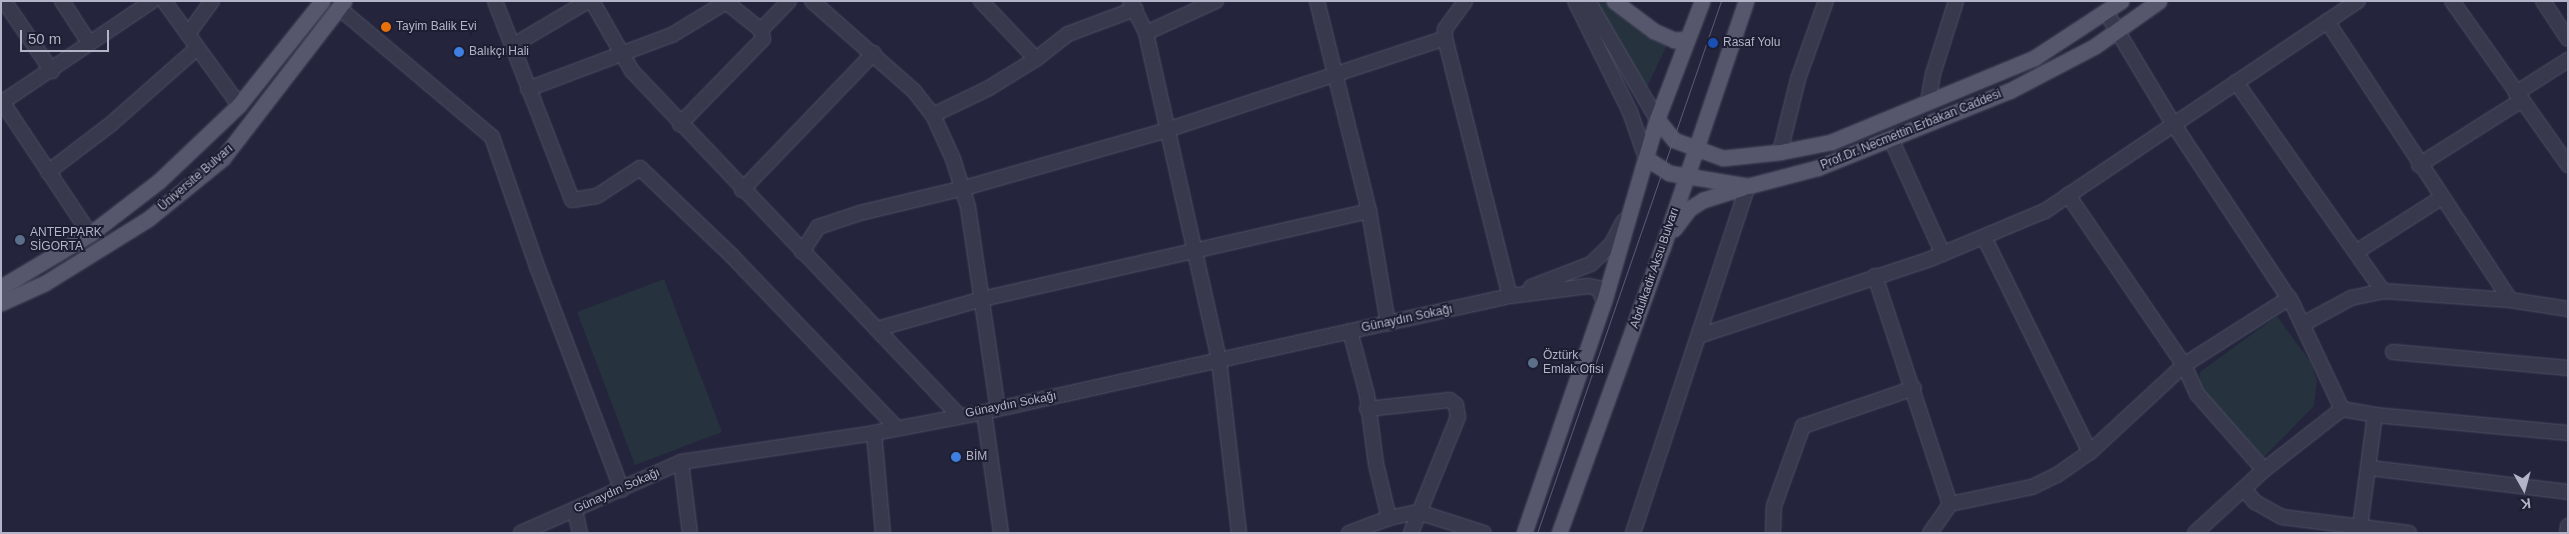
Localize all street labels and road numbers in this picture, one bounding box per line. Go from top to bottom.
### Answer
street label: Prof.Dr. Necmettin Erbakan Caddesi [1819,87,2003,173]
street label: Üniversite Bulvarı [156,142,236,214]
street label: Abdulkadir Aksu Bulvarı [1627,205,1683,331]
street label: Günaydın Sokağı [1360,302,1454,336]
street label: Günaydın Sokağı [964,389,1058,421]
street label: Günaydın Sokağı [572,466,662,516]

